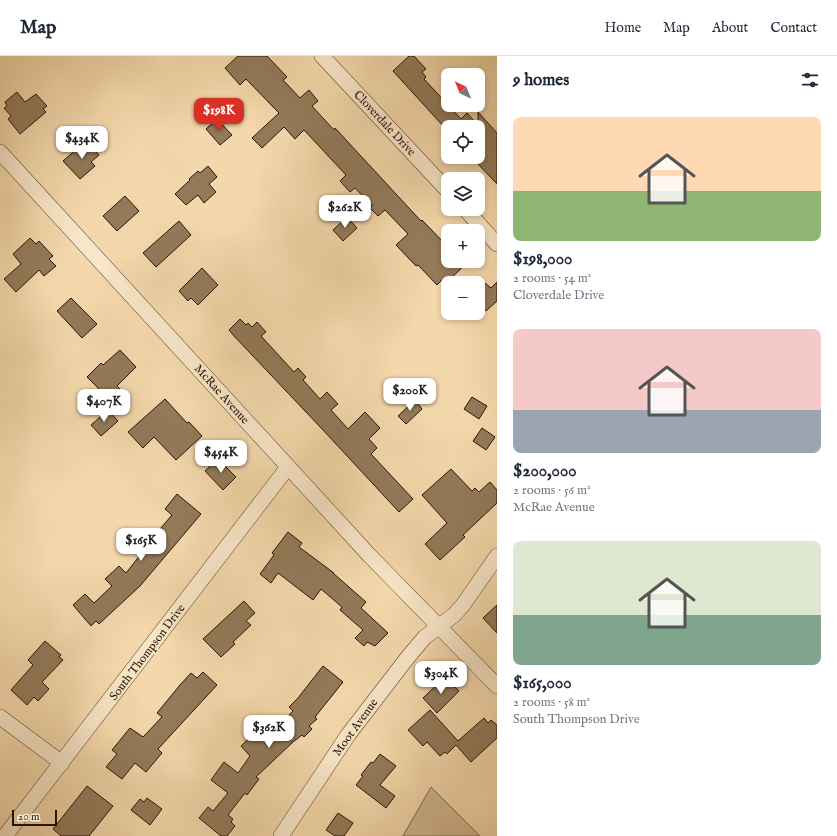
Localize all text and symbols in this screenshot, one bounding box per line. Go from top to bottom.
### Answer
text: Map [20,16,56,40]
text: Home [605,19,641,37]
text: Map [663,19,690,37]
text: About [712,19,748,37]
text: Contact [770,19,817,37]
north arrow [441,68,485,112]
map controls [441,68,485,320]
icon: filters [799,69,821,91]
text: 9 homes [513,70,569,91]
street label: Cloverdale Drive [350,87,419,160]
pin: $198K [191,98,247,132]
text: $198K [203,102,235,119]
button: locate [441,120,485,164]
pin: $434K [54,126,110,160]
text: $434K [65,130,99,147]
icon: home [631,143,703,215]
button: layers [441,172,485,216]
pin: $262K [317,195,373,229]
text: $262K [328,199,362,216]
button: + [441,224,485,268]
text: $198,000 [513,249,572,270]
text: 2 rooms · 54 m² [513,270,591,287]
button: − [441,276,485,320]
text: Cloverdale Drive [513,287,604,304]
icon: home [631,355,703,427]
street label: McRae Avenue [191,361,253,428]
pin: $200K [382,378,438,412]
text: $200K [392,382,428,399]
pin: $407K [76,389,132,423]
text: $407K [86,393,122,410]
pin: $454K [193,440,249,474]
text: $454K [204,444,238,461]
text: $200,000 [513,461,577,482]
text: 2 rooms · 56 m² [513,482,591,499]
text: McRae Avenue [513,499,595,516]
pin: $165K [113,528,169,562]
text: $165K [125,532,157,549]
icon: home [631,567,703,639]
street label: South Thompson Drive [106,601,190,704]
pin: $304K [413,661,469,695]
text: $304K [424,665,458,682]
text: $165,000 [513,673,572,694]
text: 2 rooms · 58 m² [513,694,590,711]
street label: Moot Avenue [329,695,382,759]
text: South Thompson Drive [513,711,640,728]
pin: $362K [241,715,297,749]
text: $362K [252,719,286,736]
scale bar [12,808,57,827]
text: 20 m [18,810,39,824]

